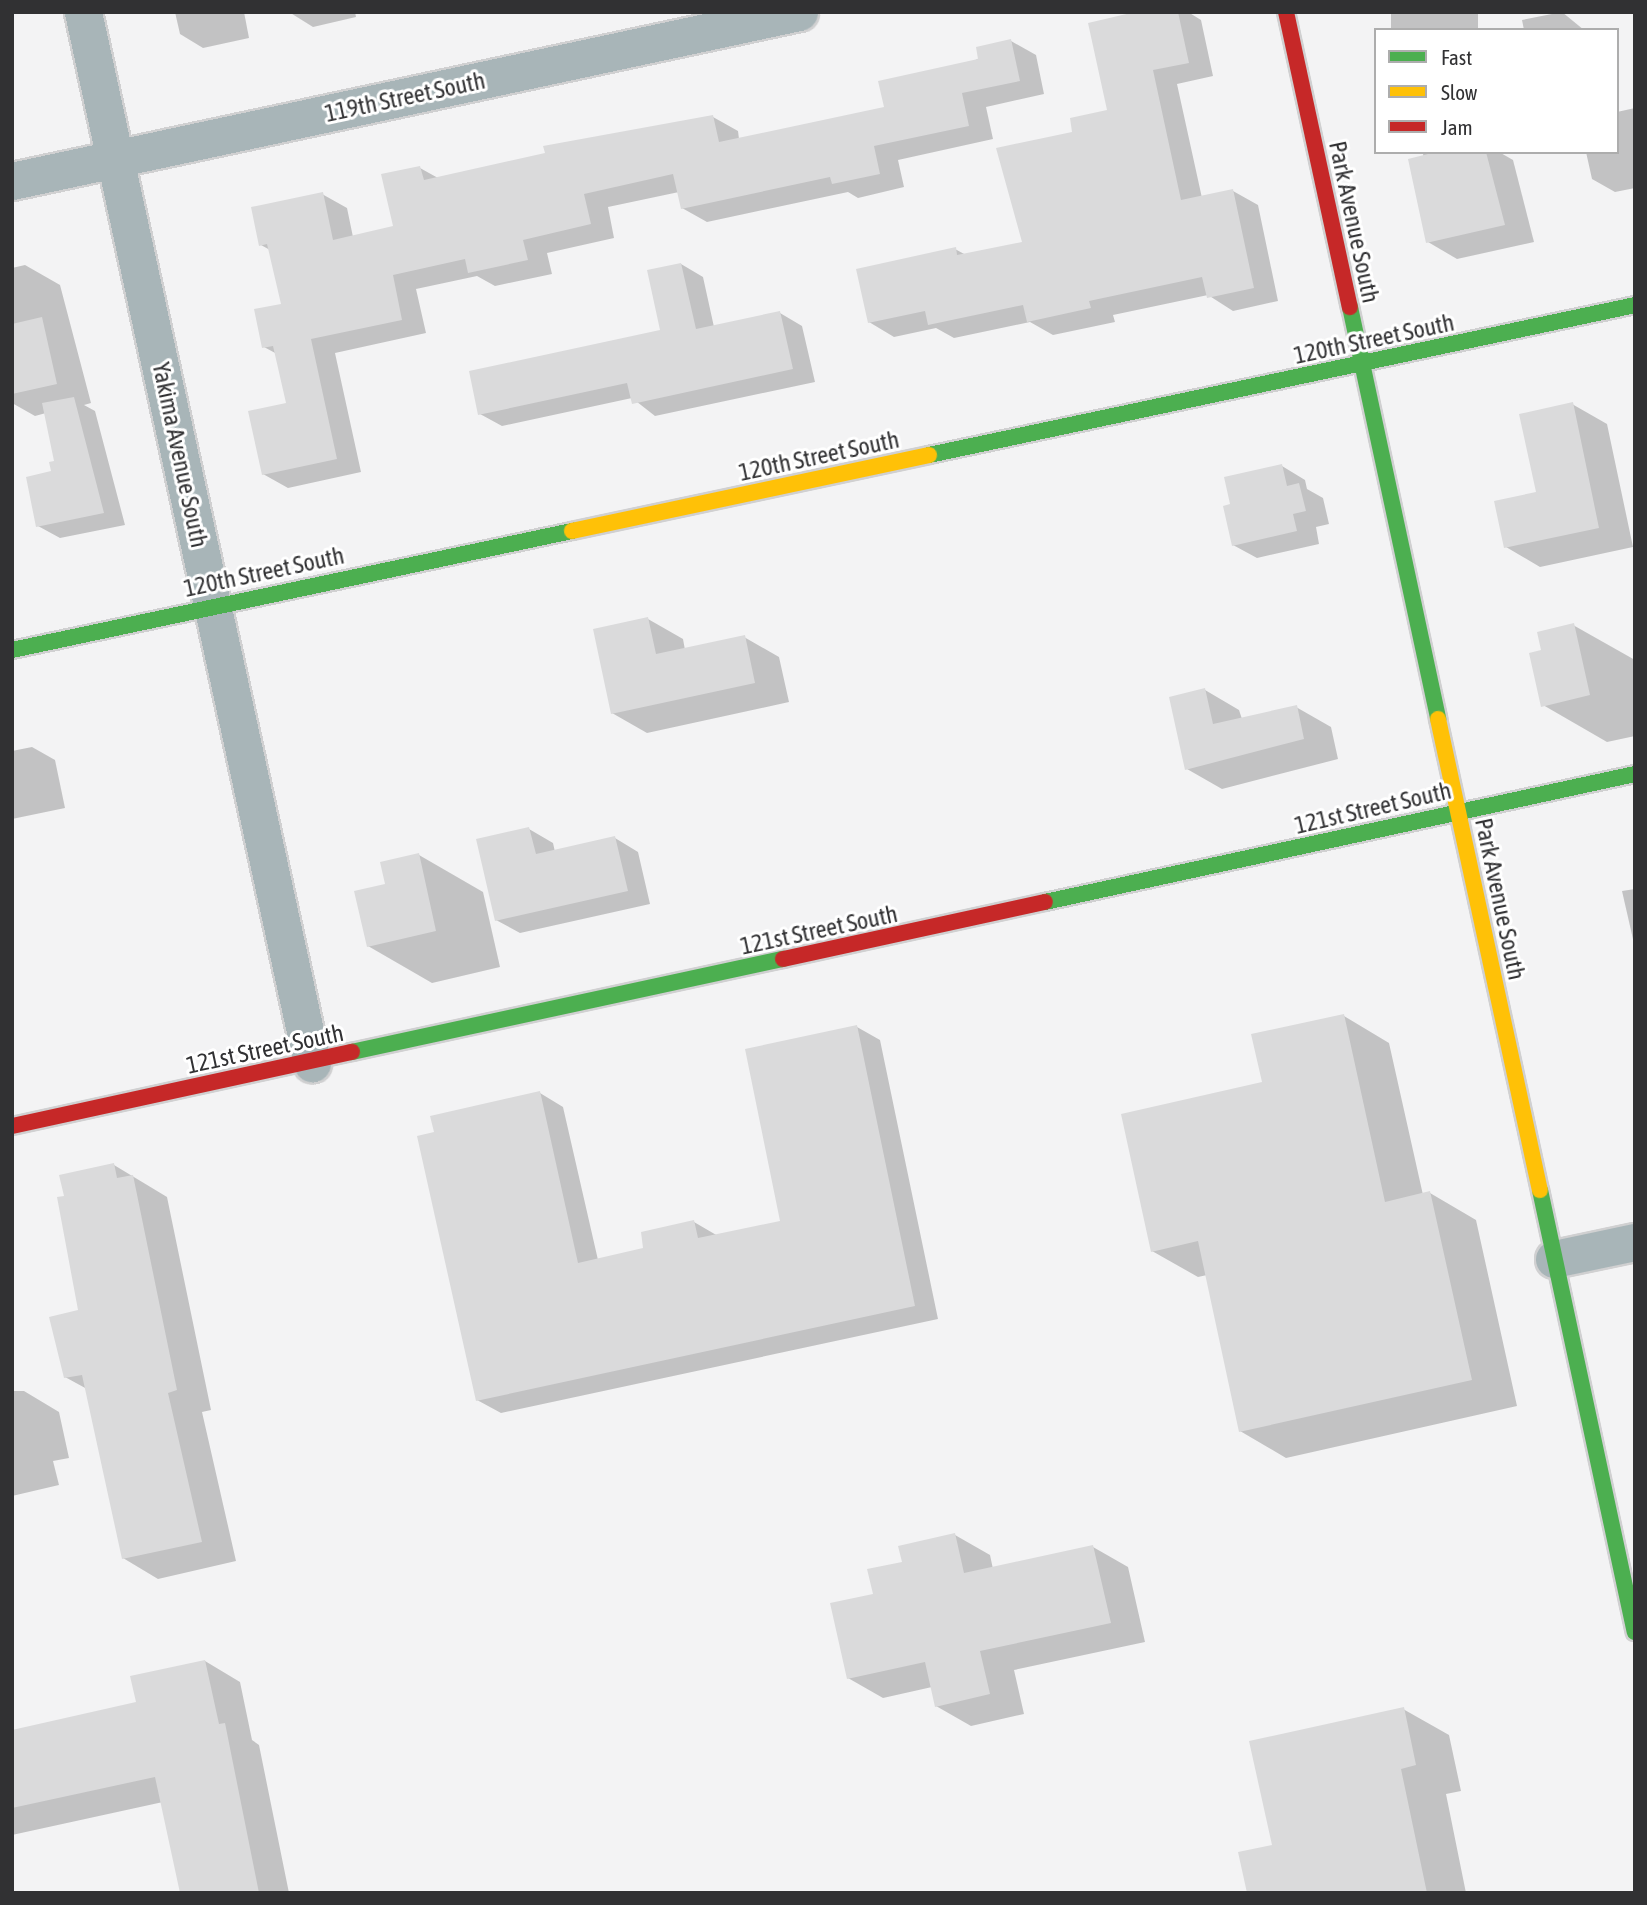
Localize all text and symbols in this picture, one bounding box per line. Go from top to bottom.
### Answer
legend [1374,28,1619,154]
text: Fast [1441,45,1472,69]
street label: 119th Street South [322,66,488,128]
text: Slow [1441,80,1477,104]
text: Jam [1441,115,1473,139]
street label: Park Avenue South [1323,139,1385,305]
street label: 120th Street South [1291,308,1457,370]
street label: Yakima Avenue South [146,360,214,550]
street label: 120th Street South [736,425,902,487]
street label: 120th Street South [181,541,347,603]
street label: 121st Street South [1292,776,1454,840]
street label: Park Avenue South [1469,816,1531,982]
street label: 121st Street South [738,899,900,961]
street label: 121st Street South [184,1018,346,1080]

